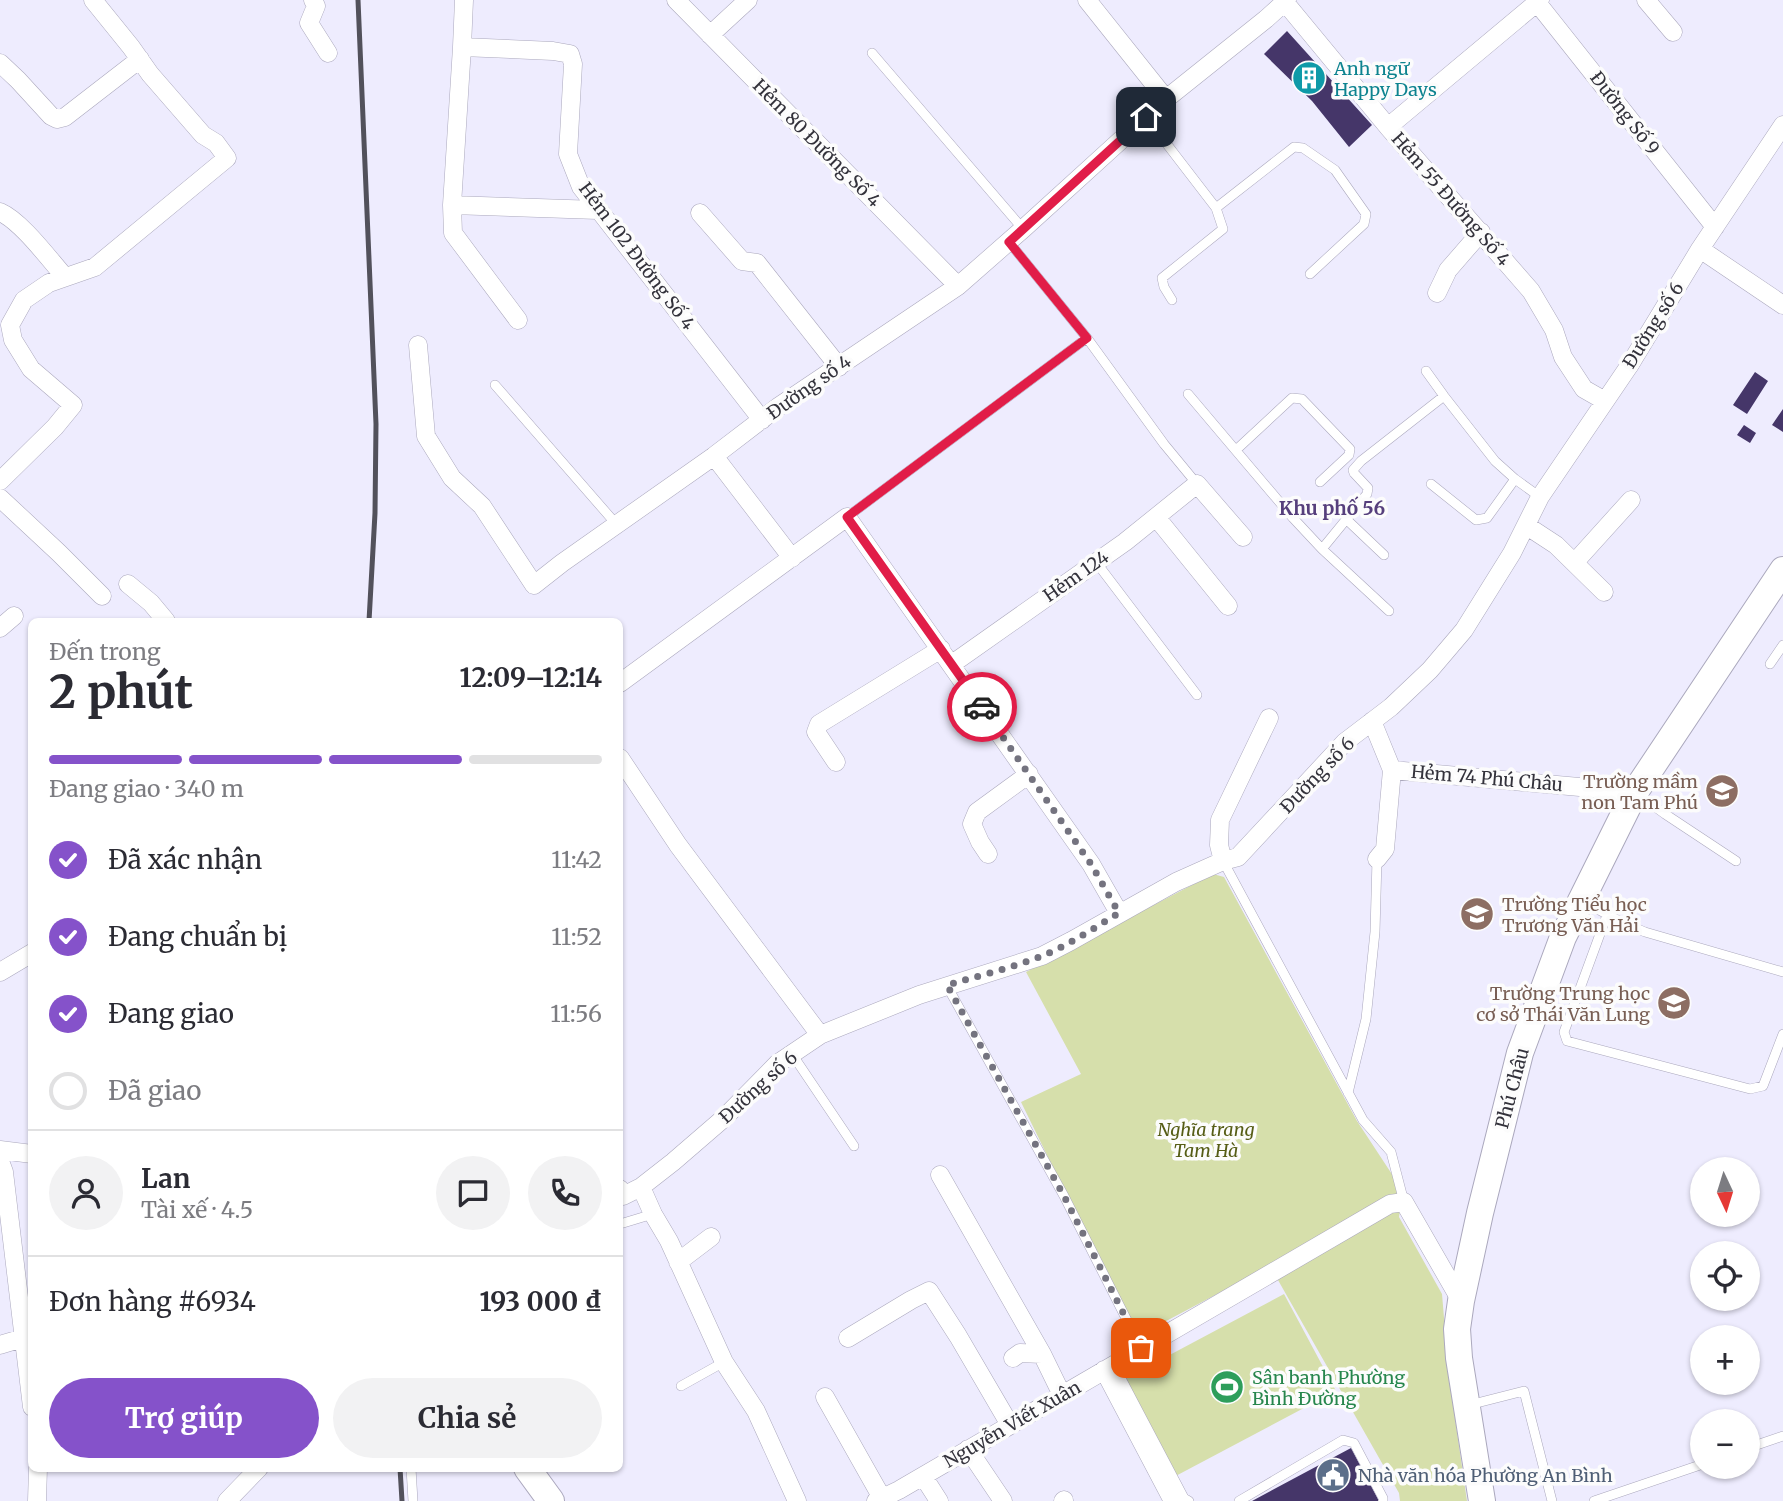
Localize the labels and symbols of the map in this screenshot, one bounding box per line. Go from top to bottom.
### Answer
place label: Anh ngữ Happy Days [1333,57,1437,101]
building icon: Anh ngữ Happy Days [1290,59,1328,97]
street label: Đường Số 9 [1585,67,1665,159]
street label: Hẻm 80 Đường Số 4 [748,74,886,212]
pin [1116,87,1176,147]
street label: Hẻm 55 Đường Số 4 [1387,127,1515,271]
street label: Hẻm 102 Đường Số 4 [574,178,700,334]
street label: Đường số 6 [1617,278,1689,372]
street label: Đường số 4 [762,350,856,424]
district label: Khu phố 56 [1279,496,1385,520]
street label: Hẻm 124 [1039,545,1113,607]
courier [947,672,1017,742]
street label: Đường số 6 [1275,732,1359,818]
street label: Hẻm 74 Phú Châu [1410,760,1564,796]
place label: Trường mầm non Tam Phú [1581,770,1698,814]
school or university icon: Trường mầm non Tam Phú [1703,772,1741,810]
place label: Trường Tiểu học Trương Văn Hải [1502,893,1647,937]
school or university icon: Trường Tiểu học Trương Văn Hải [1458,895,1496,933]
place label: Trường Trung học cơ sở Thái Văn Lung [1476,982,1650,1026]
school or university icon: Trường Trung học cơ sở Thái Văn Lung [1655,984,1693,1022]
street label: Phú Châu [1490,1045,1534,1131]
street label: Đường số 6 [714,1046,802,1128]
park label: Nghĩa trang Tam Hà [1157,1118,1255,1162]
north arrow [1690,1157,1760,1227]
pin [1111,1318,1171,1378]
place label: Sân banh Phường Bình Đường [1252,1366,1405,1410]
sports icon: Sân banh Phường Bình Đường [1208,1368,1246,1406]
street label: Nguyễn Viết Xuân [939,1375,1085,1473]
public building icon: Nhà văn hóa Phường An Bình [1314,1456,1352,1494]
place label: Nhà văn hóa Phường An Bình [1358,1464,1613,1487]

